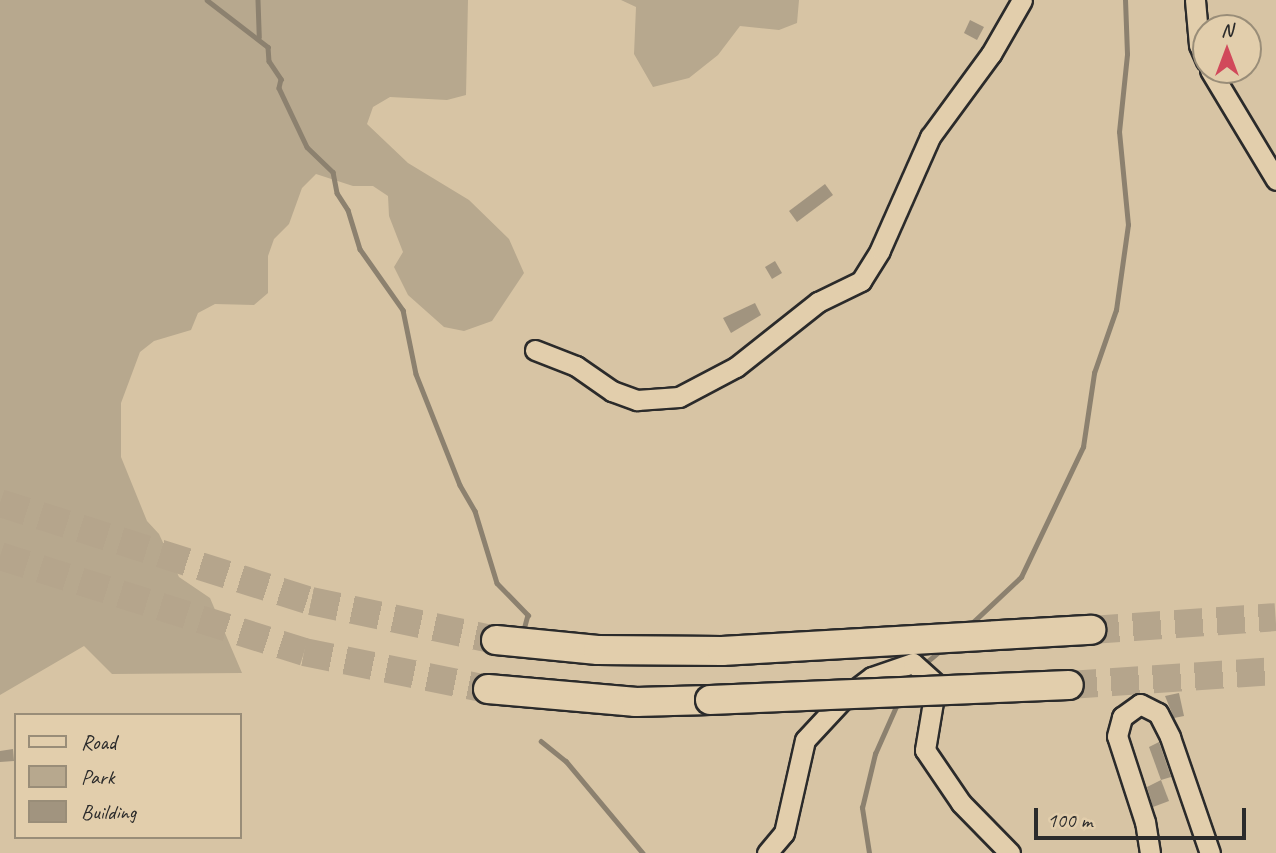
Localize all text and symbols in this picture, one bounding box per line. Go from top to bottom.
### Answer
north arrow [1192,14,1262,84]
text: N [1221,18,1233,42]
legend [14,713,242,839]
text: Road [81,729,116,755]
text: Park [81,764,114,790]
scale bar [1038,794,1250,838]
text: Building [81,799,136,825]
text: 100 m [1047,807,1092,833]

